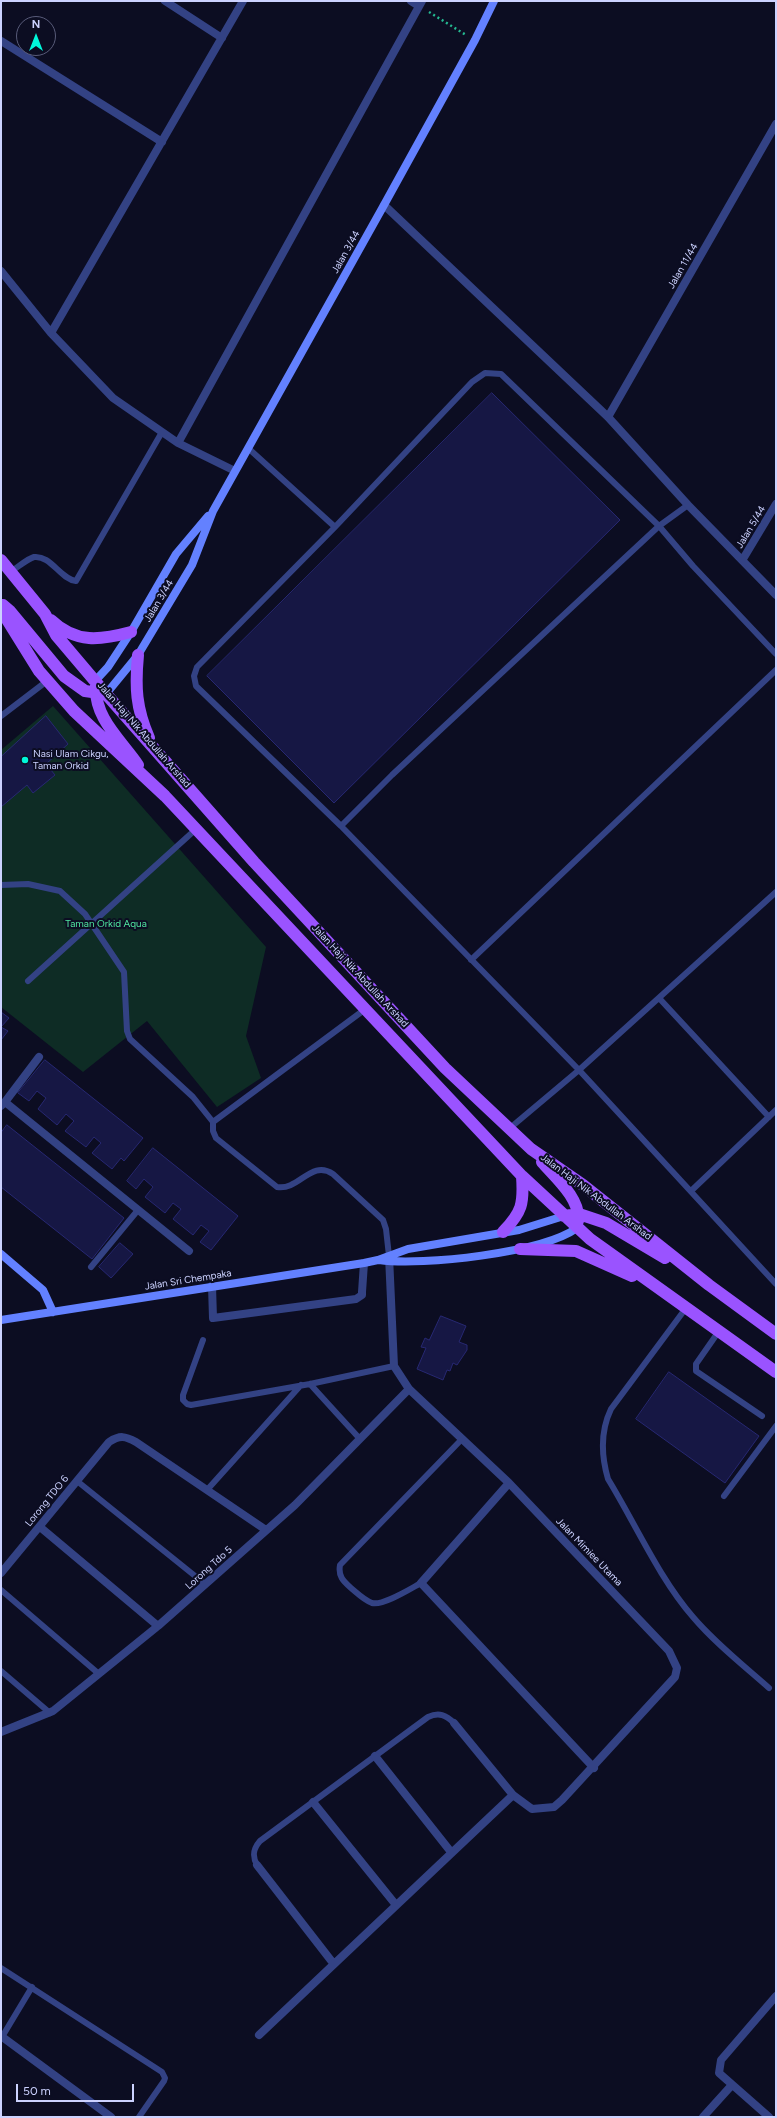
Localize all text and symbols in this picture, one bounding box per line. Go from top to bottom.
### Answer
north arrow [16,16,56,56]
text: N [32,18,40,31]
street label: Jalan 3/44 [329,228,363,276]
street label: Jalan 11/44 [665,241,701,291]
street label: Jalan 5/44 [734,503,768,551]
street label: Jalan 3/44 [142,578,176,624]
street label: Jalan Haji Nik Abdullah Arshad [95,680,193,790]
place label: Nasi Ulam Cikgu, Taman Orkid [33,748,109,772]
marker: Nasi Ulam Cikgu, Taman Orkid [20,755,30,765]
park label: Taman Orkid Aqua [65,918,147,930]
street label: Jalan Haji Nik Abdullah Arshad [309,922,411,1030]
street label: Jalan Haji Nik Abdullah Arshad [538,1151,654,1243]
street label: Jalan Sri Chempaka [144,1267,232,1293]
street label: Lorong TDO 6 [23,1473,71,1529]
street label: Jalan Mimiee Utama [553,1515,625,1589]
street label: Lorong Tdo 5 [183,1544,235,1592]
scale bar [18,2076,136,2102]
text: 50 m [23,2084,51,2098]

